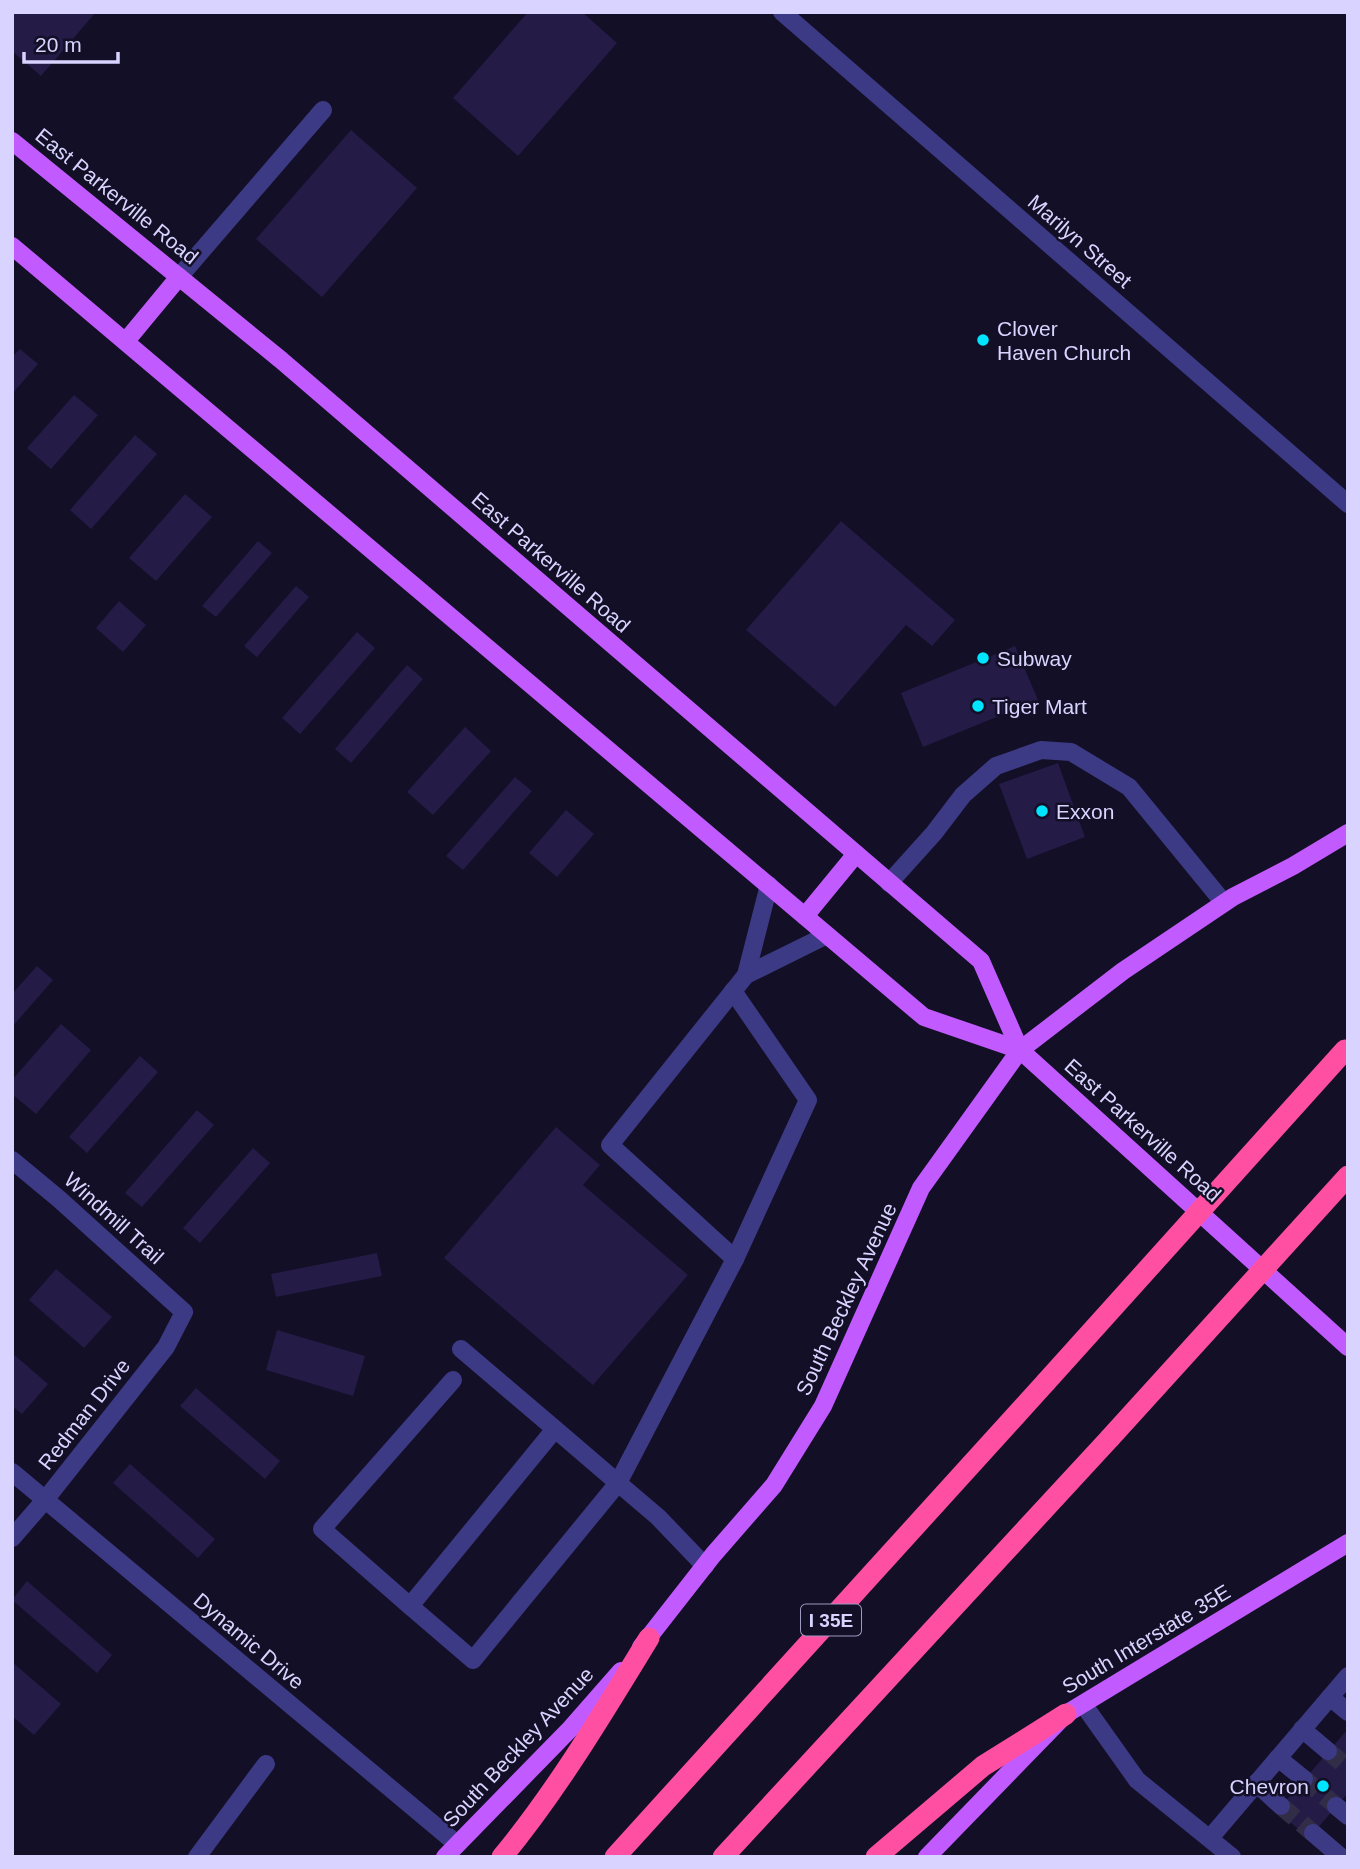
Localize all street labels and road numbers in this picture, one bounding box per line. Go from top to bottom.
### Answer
street label: East Parkerville Road [31,124,203,268]
street label: Marilyn Street [1024,190,1137,292]
street label: East Parkerville Road [467,487,635,637]
street label: East Parkerville Road [1060,1054,1226,1206]
street label: Windmill Trail [60,1168,168,1268]
street label: South Beckley Avenue [791,1199,901,1399]
street label: Redman Drive [34,1354,134,1474]
street label: South Interstate 35E [1058,1580,1234,1698]
street label: Dynamic Drive [189,1588,309,1694]
road number: I 35E [801,1604,861,1636]
street label: South Beckley Avenue [438,1662,598,1832]

